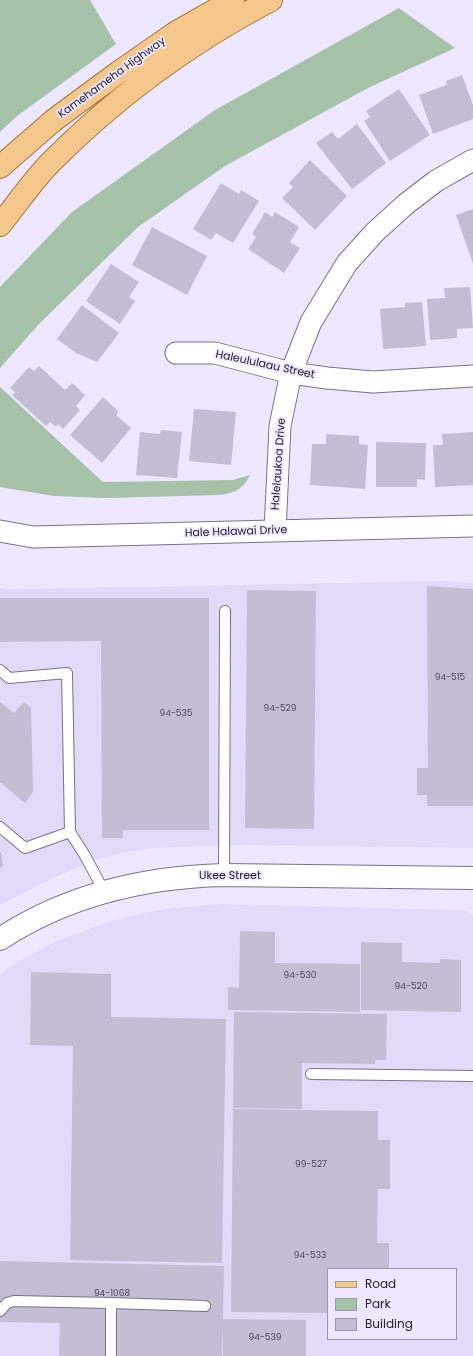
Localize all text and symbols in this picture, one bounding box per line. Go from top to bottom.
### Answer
street label: Kamehameha Highway [56,35,168,121]
street label: Haleululaau Street [214,348,316,382]
street label: Halelaukoa Drive [269,417,289,511]
street label: Hale Halawai Drive [185,524,287,540]
house number: 94-515 [435,673,465,683]
house number: 94-529 [264,704,296,714]
house number: 94-535 [160,709,192,719]
street label: Ukee Street [199,869,261,883]
house number: 94-530 [284,971,316,981]
house number: 94-520 [395,982,427,992]
house number: 99-527 [295,1160,327,1170]
house number: 94-533 [294,1251,326,1261]
legend [327,1268,457,1340]
text: Road [365,1275,396,1292]
house number: 94-1068 [94,1289,130,1299]
text: Park [365,1295,391,1312]
text: Building [365,1315,413,1332]
house number: 94-539 [249,1333,281,1343]

